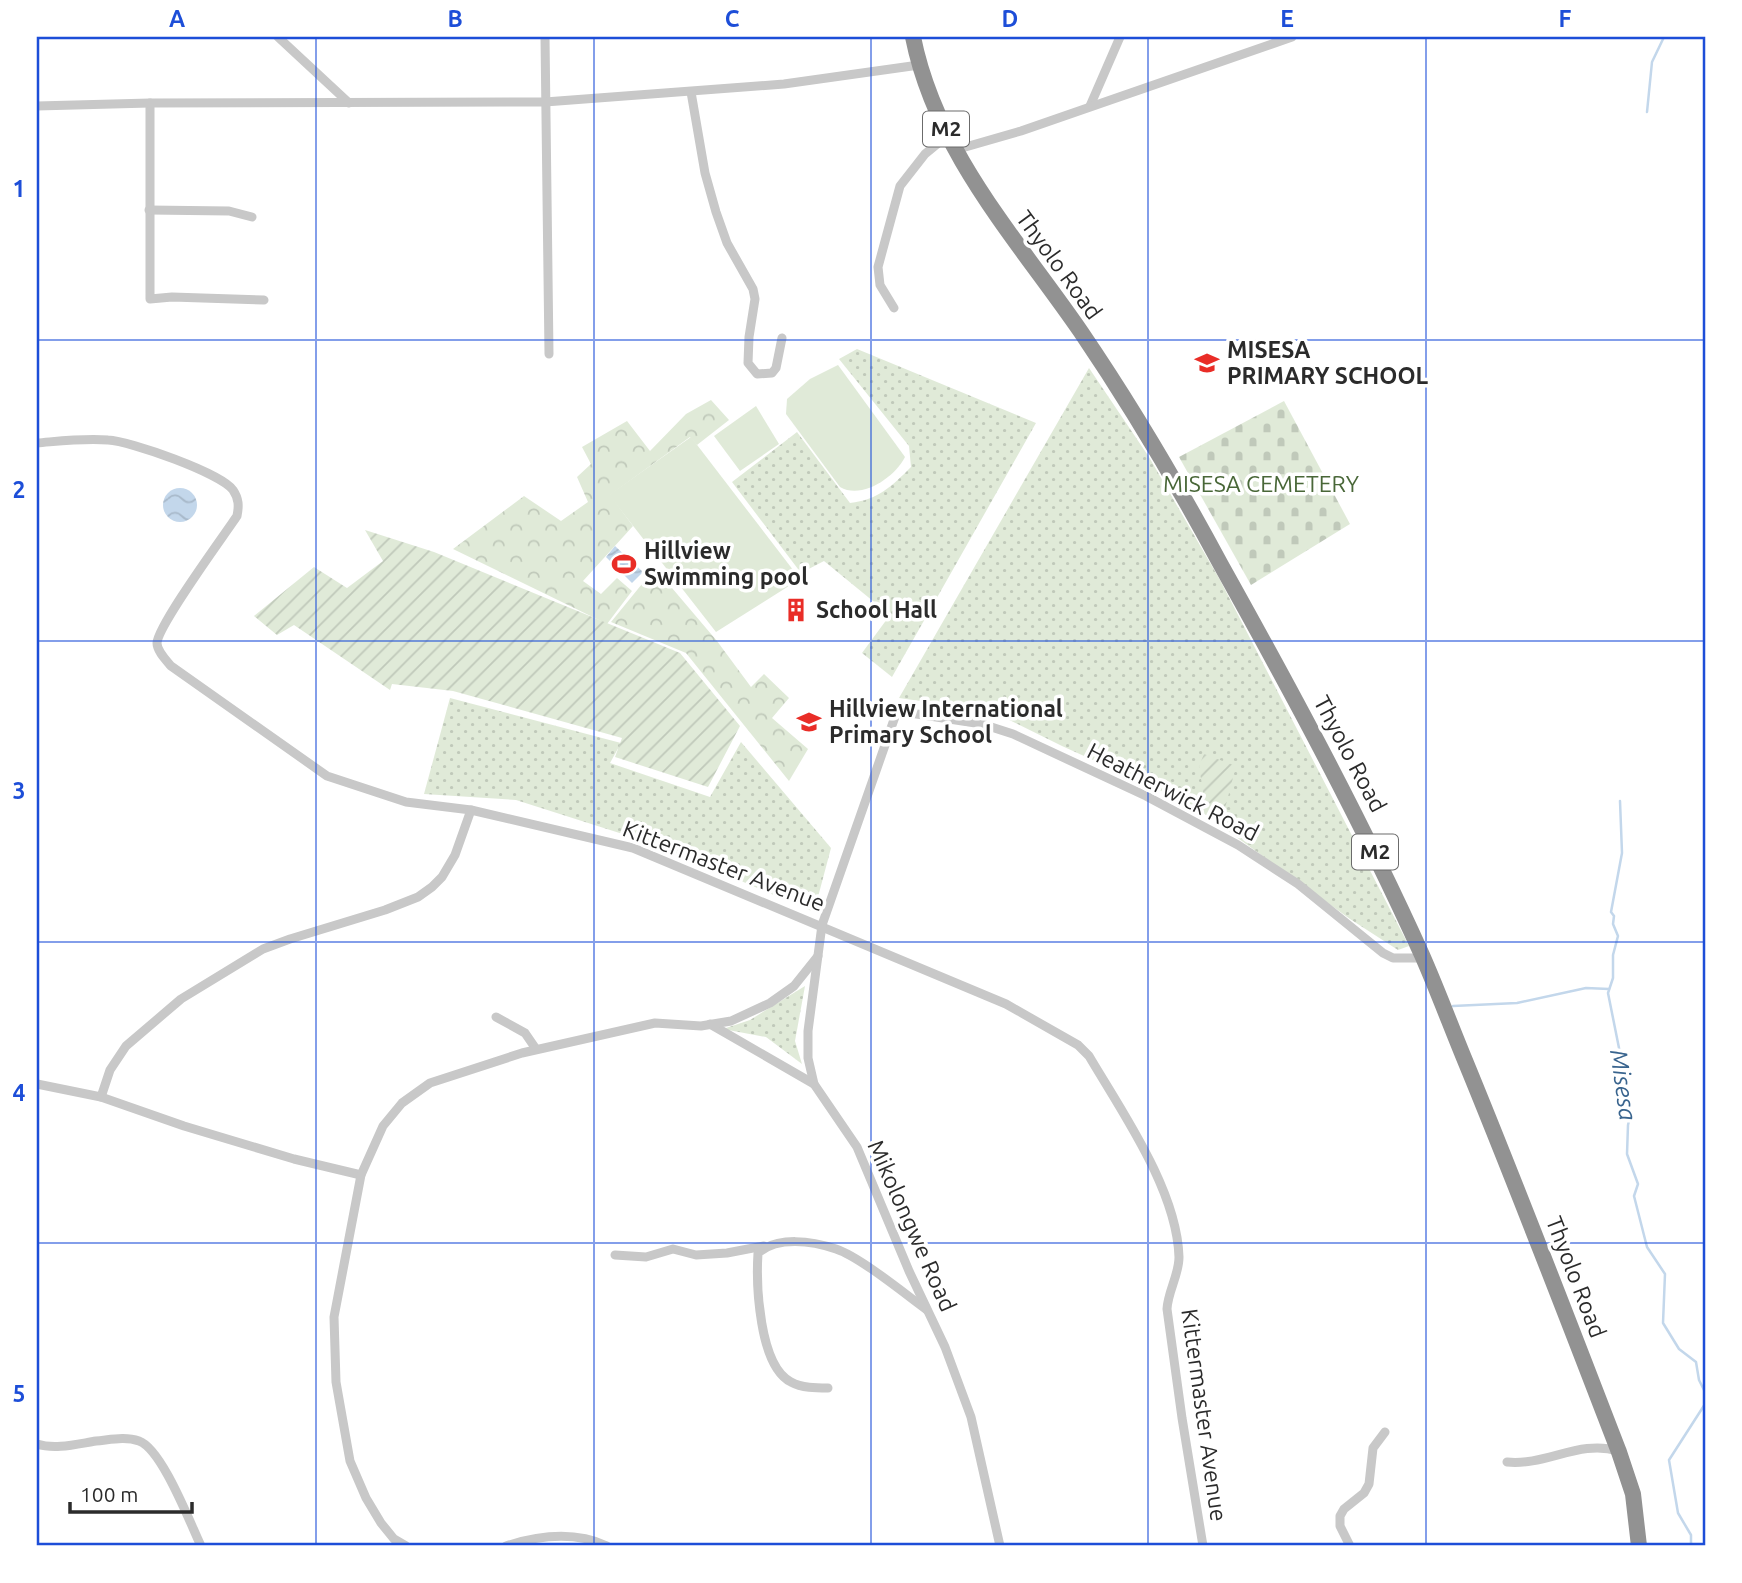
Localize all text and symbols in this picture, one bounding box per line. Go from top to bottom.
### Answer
text: A [169,6,185,31]
text: B [447,6,463,31]
text: C [725,6,740,31]
text: D [1002,6,1018,31]
text: E [1280,6,1294,31]
text: F [1559,6,1572,31]
road number: M2 [923,111,969,146]
text: 1 [13,176,25,201]
street label: Thyolo Road [1012,206,1107,324]
place label: MISESA PRIMARY SCHOOL [1227,337,1428,388]
school or university icon: MISESA PRIMARY SCHOOL [1193,349,1221,377]
park label: MISESA CEMETERY [1163,471,1360,496]
text: 2 [13,477,25,502]
place label: Hillview Swimming pool [644,538,808,589]
sports icon: Hillview Swimming pool [610,550,638,578]
building icon: School Hall [782,596,810,624]
place label: School Hall [816,597,937,622]
street label: Thyolo Road [1309,691,1392,816]
place label: Hillview International Primary School [829,696,1063,747]
school or university icon: Hillview International Primary School [795,708,823,736]
street label: Heatherwick Road [1084,738,1263,846]
text: 3 [13,778,25,803]
street label: Kittermaster Avenue [620,815,829,916]
road number: M2 [1352,834,1398,870]
water label: Misesa [1605,1048,1642,1122]
text: 4 [13,1080,26,1105]
street label: Mikolongwe Road [863,1136,961,1315]
street label: Thyolo Road [1542,1213,1611,1341]
street label: Kittermaster Avenue [1177,1307,1232,1523]
text: 5 [13,1381,25,1406]
scale bar [70,1471,192,1515]
text: 100 m [80,1482,138,1506]

